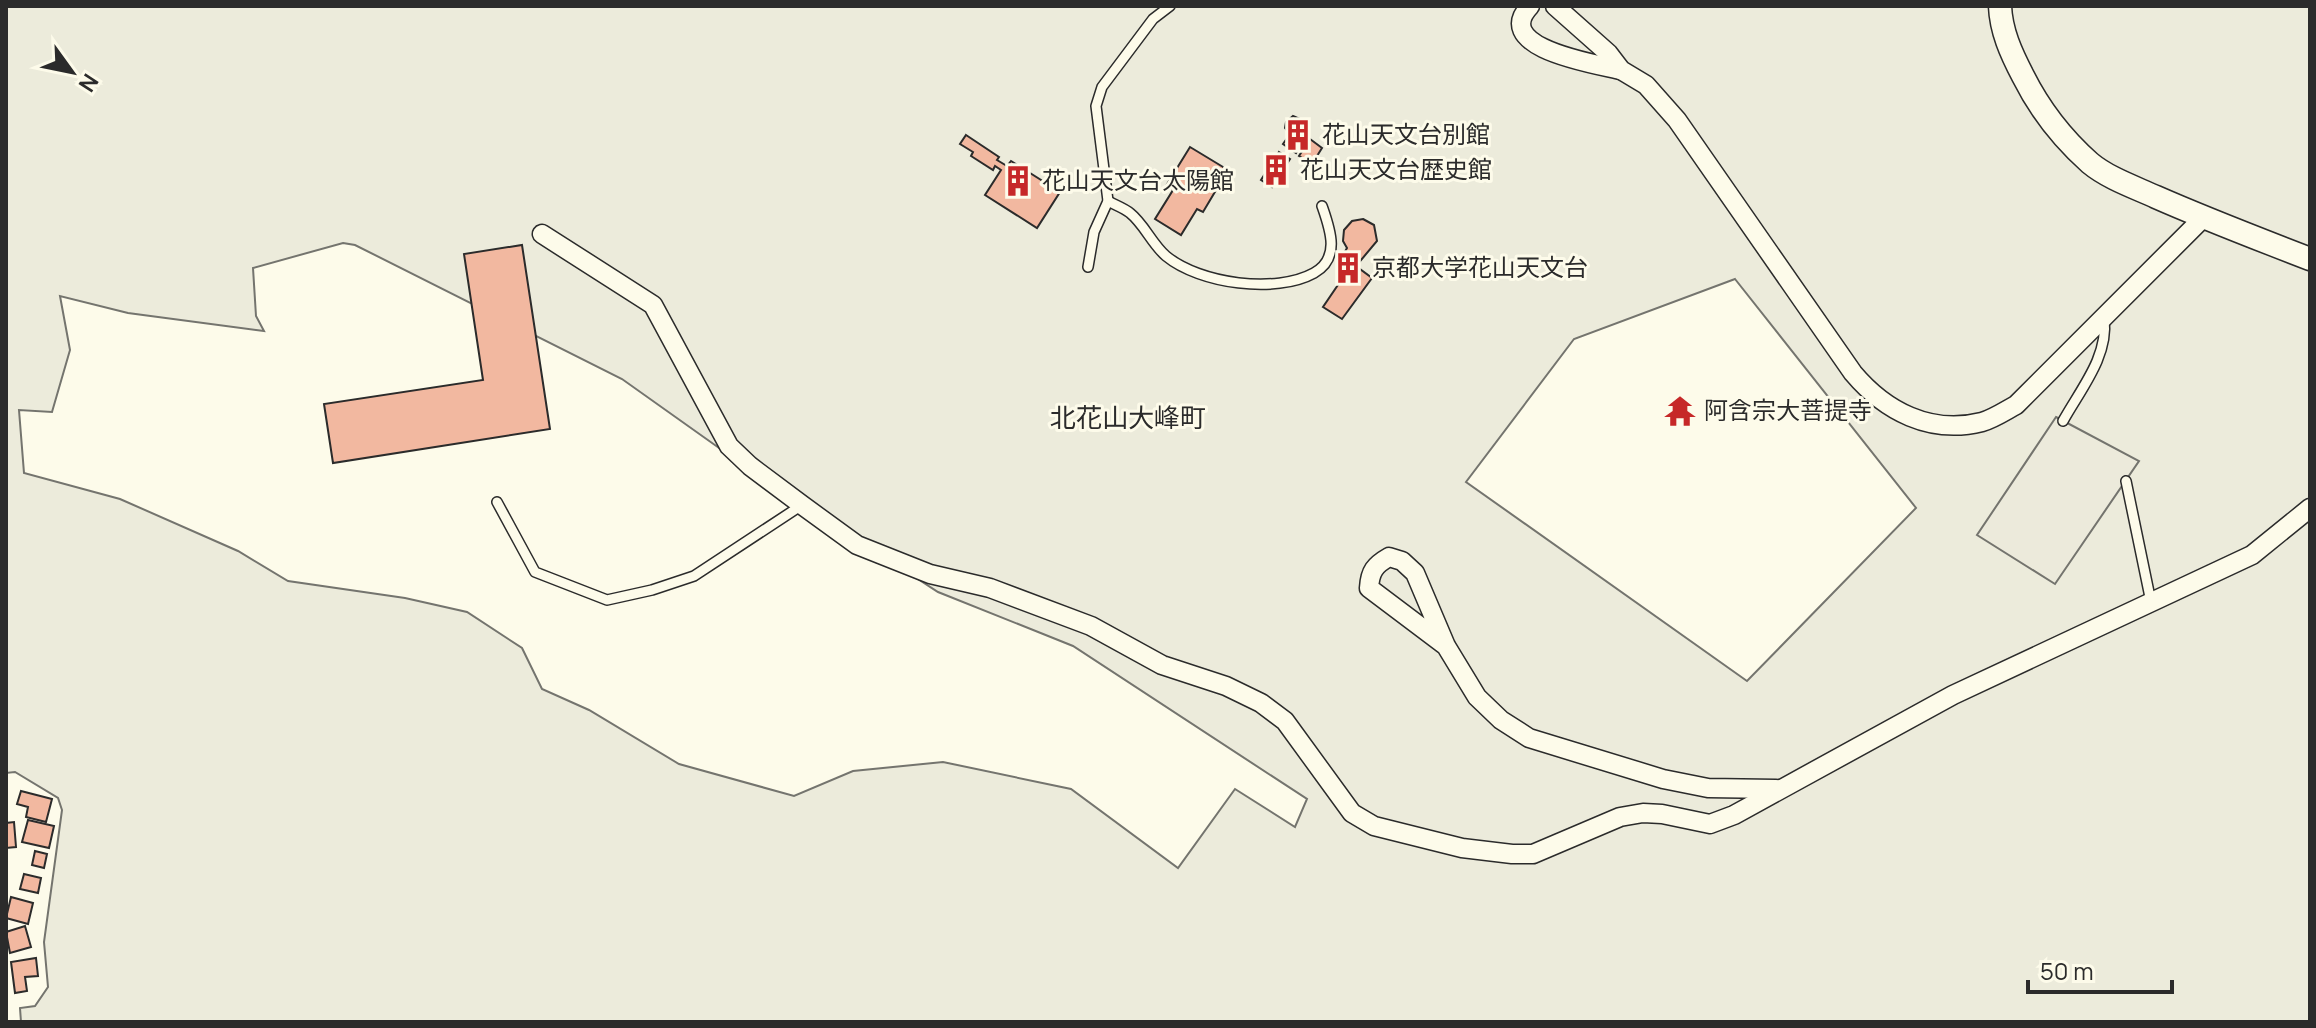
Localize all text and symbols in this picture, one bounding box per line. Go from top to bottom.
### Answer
north arrow [32,32,112,112]
text: N [72,68,106,98]
place label: 花山天文台別館 [1322,117,1490,150]
building icon: 花山天文台別館 [1281,118,1315,152]
place label: 花山天文台歴史館 [1300,152,1492,185]
building icon: 花山天文台歴史館 [1259,153,1293,187]
place label: 花山天文台太陽館 [1042,163,1234,196]
building icon: 花山天文台太陽館 [1001,164,1035,198]
place label: 京都大学花山天文台 [1372,250,1588,283]
building icon: 京都大学花山天文台 [1331,251,1365,285]
place label: 阿含宗大菩提寺 [1704,393,1872,426]
temple icon: 阿含宗大菩提寺 [1663,394,1697,428]
district label: 北花山大峰町 [1050,399,1206,435]
scale bar [2028,944,2172,994]
text: 50 m [2040,954,2094,987]

